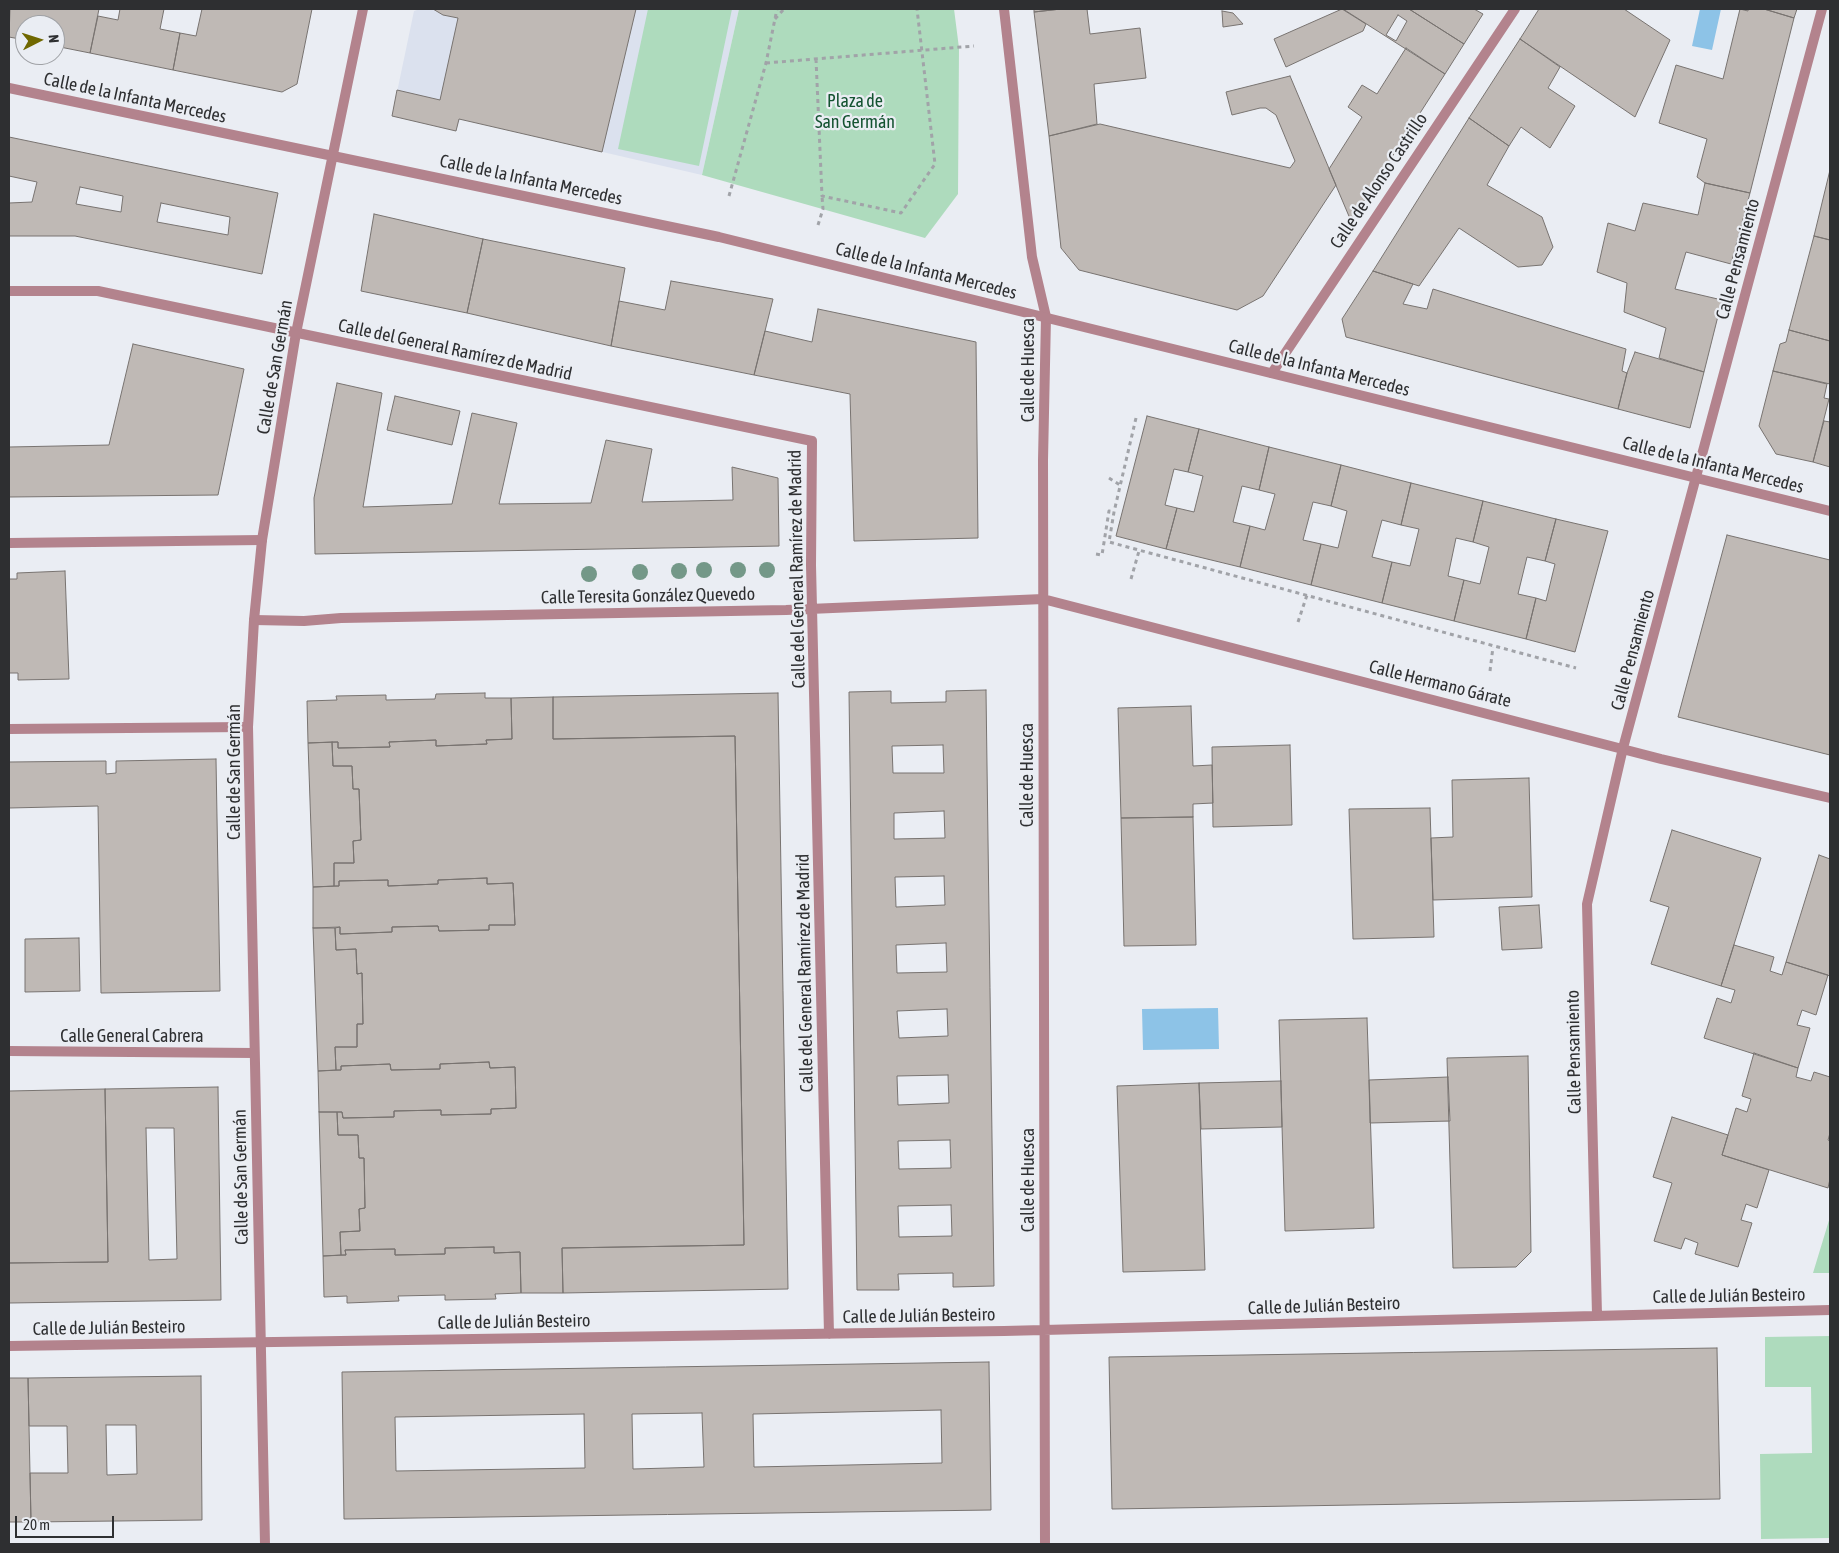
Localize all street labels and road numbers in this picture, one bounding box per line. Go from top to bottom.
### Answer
street label: Calle de la Infanta Mercedes [42,68,228,128]
street label: Calle de Alonso Castrillo [1326,109,1432,253]
street label: Calle de la Infanta Mercedes [438,150,624,210]
street label: Calle Pensamiento [1711,196,1765,322]
street label: Calle de la Infanta Mercedes [833,238,1019,304]
street label: Calle de San Germán [253,298,297,436]
street label: Calle del General Ramírez de Madrid [336,315,574,385]
street label: Calle de Huesca [1017,318,1039,422]
street label: Calle de la Infanta Mercedes [1226,335,1412,401]
street label: Calle de la Infanta Mercedes [1620,432,1806,498]
street label: Calle del General Ramírez de Madrid [784,450,810,688]
street label: Calle Teresita González Quevedo [541,583,755,609]
street label: Calle Pensamiento [1606,587,1660,713]
street label: Calle Hermano Gárate [1367,656,1513,712]
street label: Calle de San Germán [223,704,245,840]
street label: Calle de Huesca [1016,723,1038,827]
street label: Calle del General Ramírez de Madrid [792,854,818,1092]
street label: Calle Pensamiento [1562,990,1586,1114]
street label: Calle General Cabrera [60,1025,204,1047]
street label: Calle de San Germán [229,1109,253,1245]
street label: Calle de Huesca [1017,1128,1039,1232]
street label: Calle de Julián Besteiro [1652,1284,1806,1308]
street label: Calle de Julián Besteiro [1247,1293,1401,1319]
street label: Calle de Julián Besteiro [842,1304,996,1328]
street label: Calle de Julián Besteiro [437,1310,591,1334]
street label: Calle de Julián Besteiro [32,1316,186,1340]

